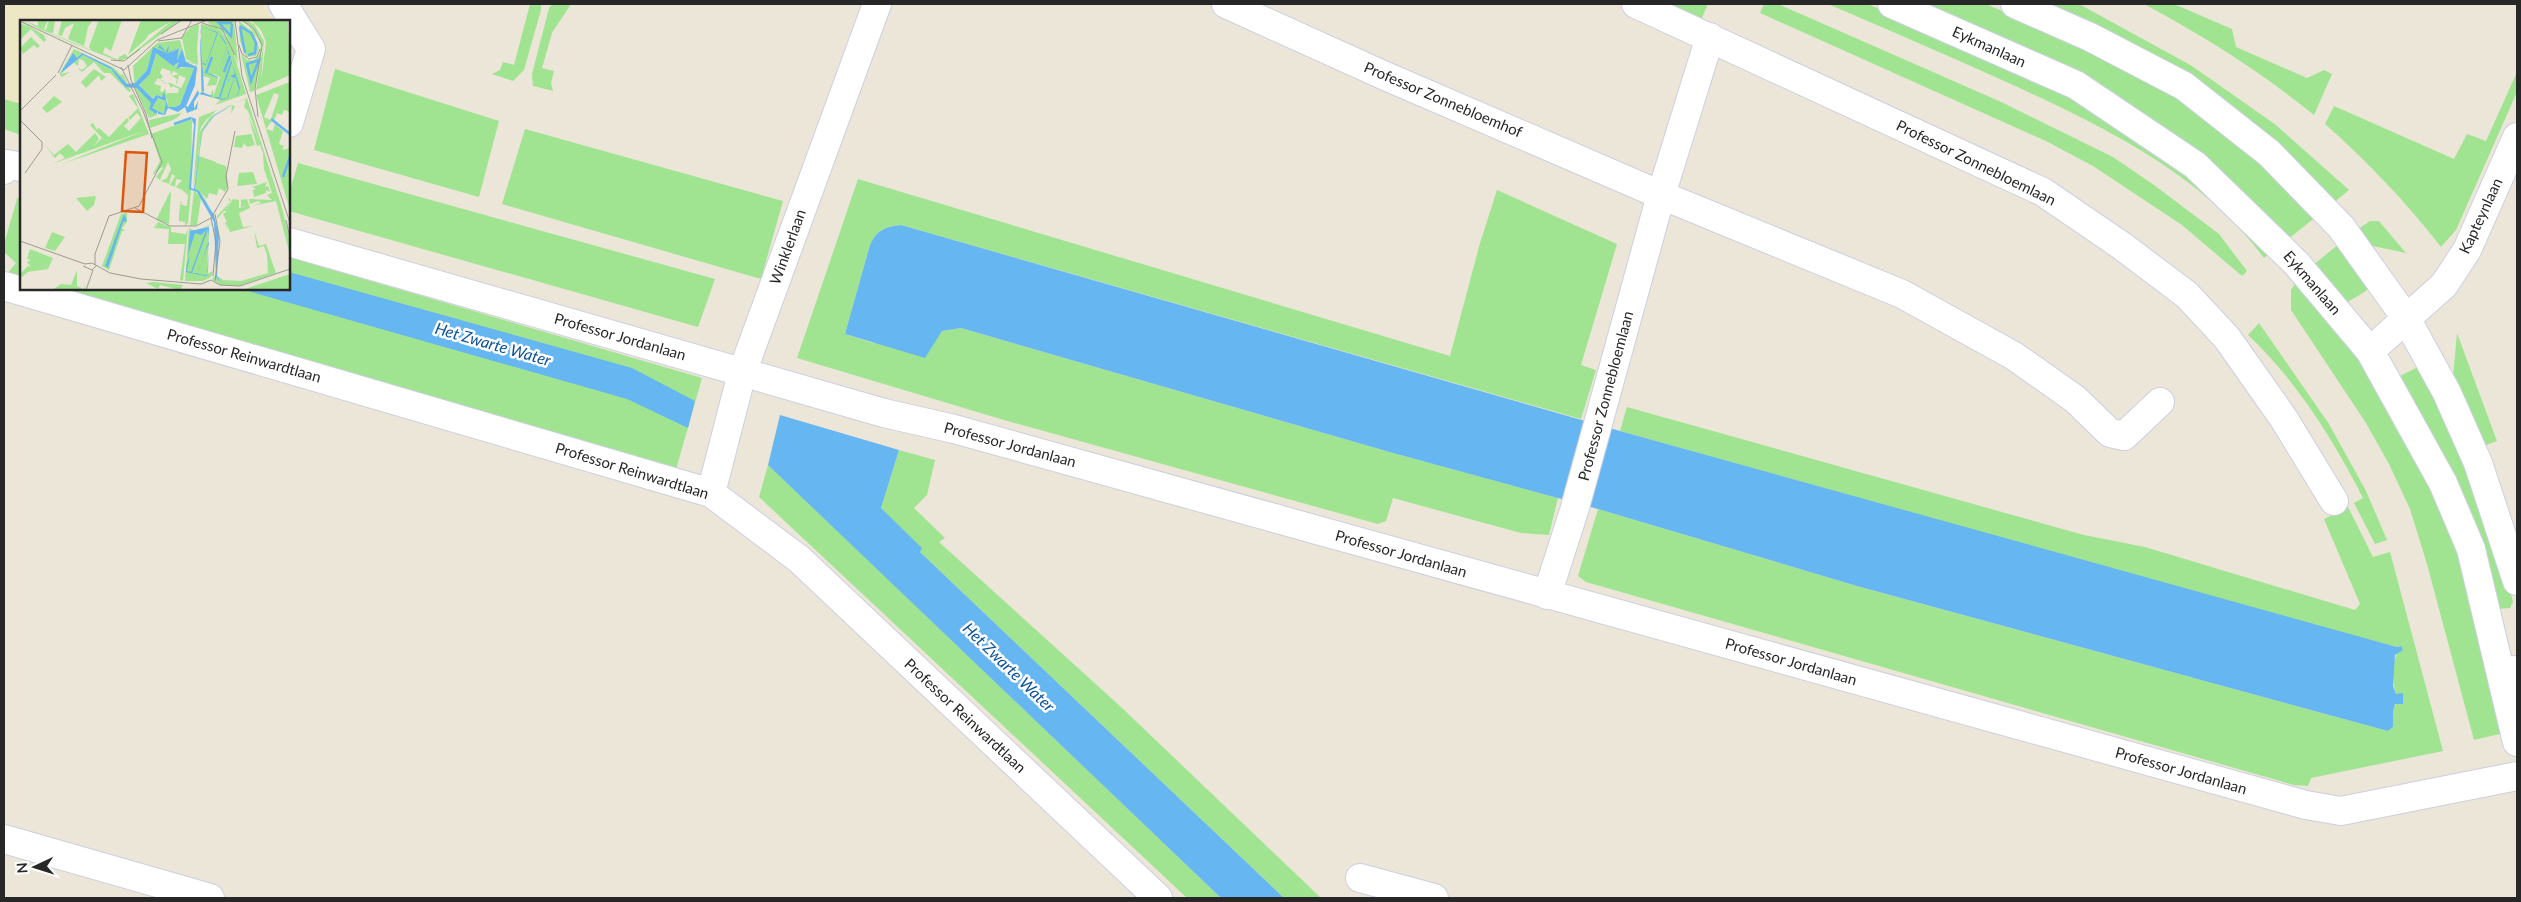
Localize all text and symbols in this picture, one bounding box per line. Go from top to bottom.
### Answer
inset map [20,20,290,290]
street label: Eykmanlaan [1950,22,2029,70]
street label: Professor Zonnebloemhof [1362,58,1526,141]
street label: Professor Zonnebloemlaan [1894,116,2059,209]
street label: Kapteynlaan [2455,175,2506,256]
street label: Winklerlaan [765,207,809,287]
street label: Eykmanlaan [2280,247,2345,318]
street label: Professor Jordanlaan [552,309,688,363]
street label: Professor Zonnebloemlaan [1574,309,1636,483]
water label: Het Zwarte Water [433,318,554,369]
street label: Professor Reinwardtlaan [165,324,323,386]
street label: Professor Jordanlaan [942,418,1078,470]
street label: Professor Reinwardtlaan [553,438,711,502]
street label: Professor Jordanlaan [1333,526,1469,580]
water label: Het Zwarte Water [960,618,1059,715]
street label: Professor Jordanlaan [1723,634,1859,688]
street label: Professor Reinwardtlaan [901,654,1030,776]
street label: Professor Jordanlaan [2113,743,2249,797]
north arrow [10,842,60,892]
text: N [13,862,30,874]

